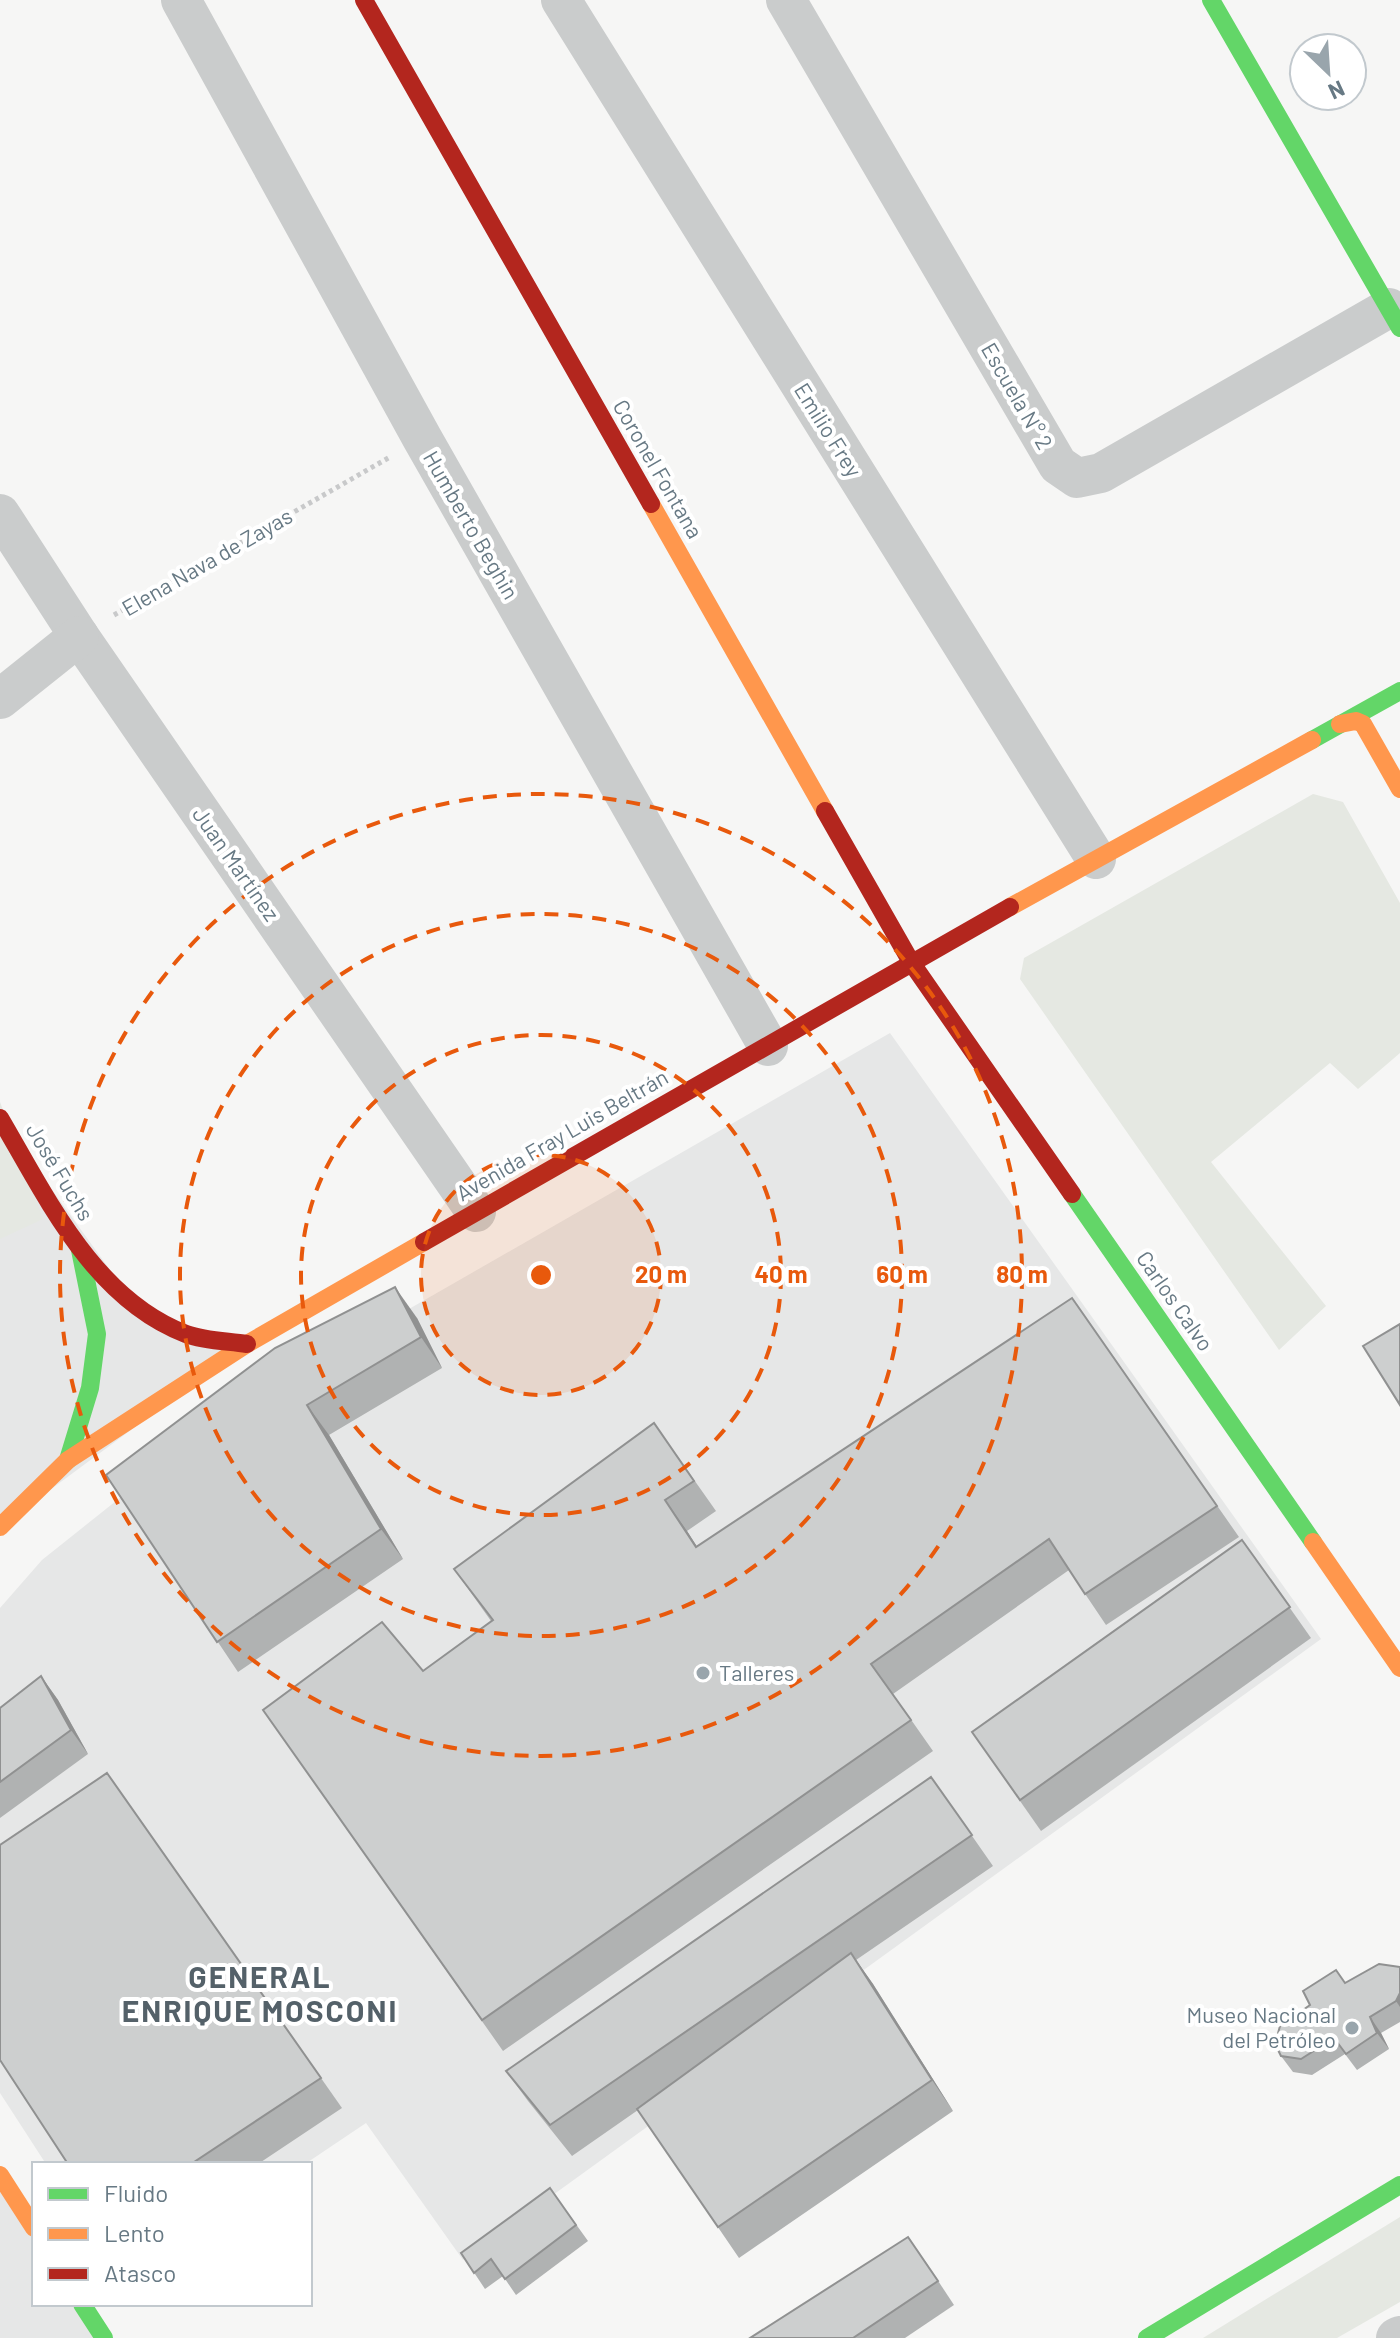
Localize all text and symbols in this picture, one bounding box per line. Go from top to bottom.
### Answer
north arrow [1288,32,1368,112]
text: N [1325,76,1349,106]
street label: Escuela N° 2 [977,337,1059,454]
street label: Emilio Frey [790,378,868,481]
street label: Coronel Fontana [609,394,709,543]
street label: Humberto Beghin [419,446,525,603]
street label: Elena Nava de Zayas [117,502,296,621]
street label: Juan Martínez [188,801,286,925]
street label: Avenida Fray Luis Beltrán [451,1063,672,1205]
street label: José Fuchs [22,1118,100,1225]
street label: Carlos Calvo [1132,1245,1220,1355]
text: 20 m [635,1259,687,1288]
text: 40 m [754,1259,808,1288]
text: 60 m [876,1259,928,1288]
text: 80 m [996,1259,1048,1288]
centre of rings [527,1261,555,1289]
place label: Talleres [719,1659,794,1685]
marker: Talleres [694,1664,712,1682]
district label: GENERAL ENRIQUE MOSCONI [122,1958,398,2028]
place label: Museo Nacional del Petróleo [1186,2001,1336,2052]
marker: Museo Nacional del Petróleo [1343,2019,1361,2037]
legend [32,2162,312,2306]
text: Fluido [104,2178,168,2207]
text: Lento [104,2218,165,2247]
text: Atasco [104,2258,176,2287]

